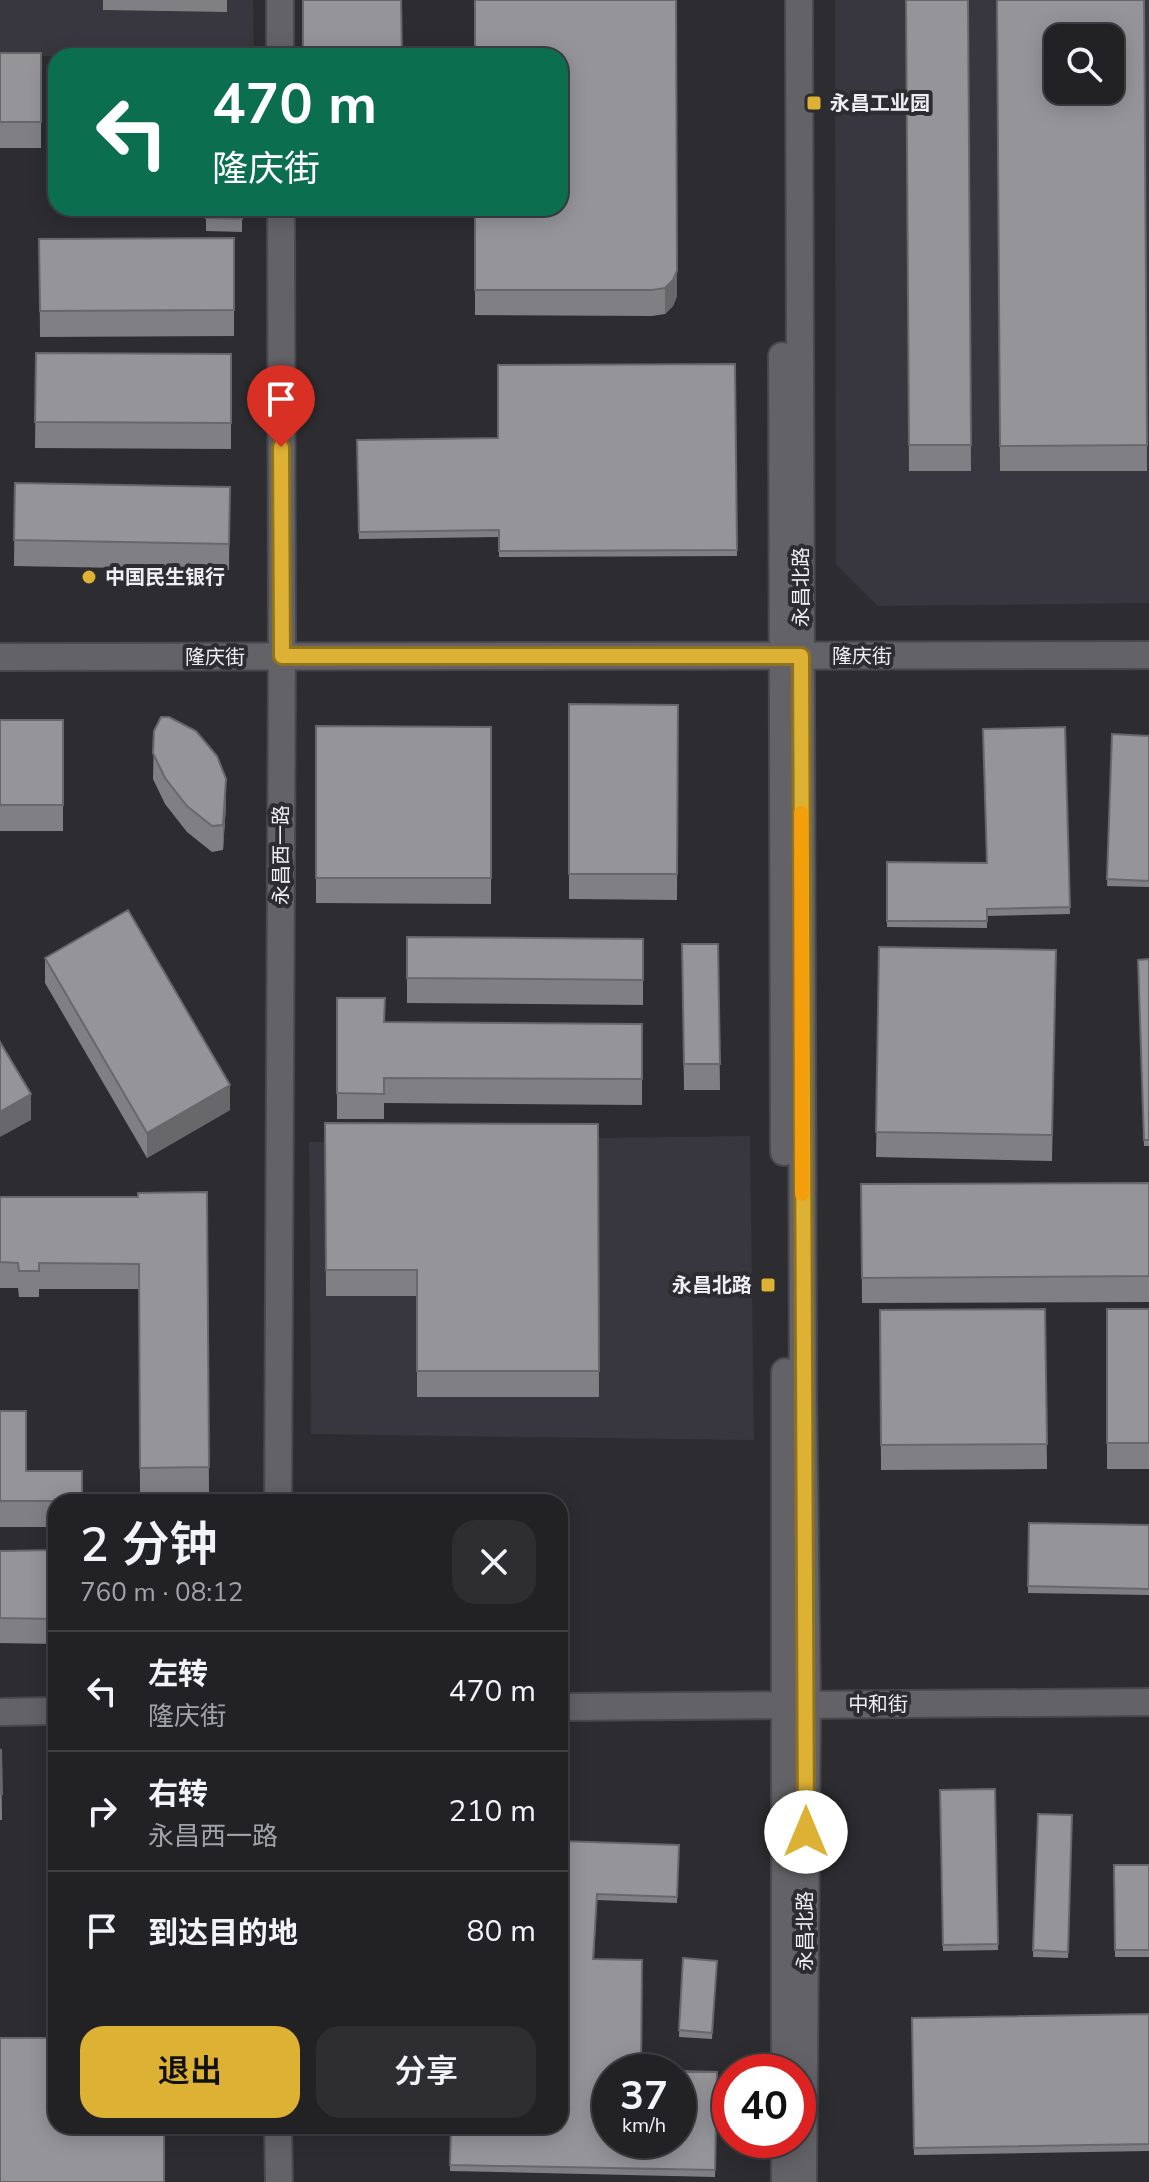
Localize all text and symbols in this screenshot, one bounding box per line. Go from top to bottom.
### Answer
map controls [1044,24,1124,104]
button: search [1044,24,1124,104]
text: 470 m [212,66,377,143]
icon: left [80,80,184,184]
place label: 永昌工业园 [830,90,930,117]
marker: 永昌工业园 [805,94,823,112]
text: 隆庆街 [212,145,320,194]
pin [247,365,315,447]
icon: arrive [259,377,303,421]
street label: 永昌北路 [788,547,815,627]
place label: 中国民生银行 [105,564,225,591]
marker: 中国民生银行 [80,568,98,586]
street label: 隆庆街 [832,643,892,670]
street label: 隆庆街 [185,644,245,671]
street label: 永昌西一路 [268,805,295,905]
place label: 永昌北路 [672,1272,752,1299]
marker: 永昌北路 [759,1276,777,1294]
text: 2 分钟 [80,1512,217,1578]
button: close [452,1520,536,1604]
text: 760 m · 08:12 [80,1575,243,1610]
text: 左转 [148,1654,208,1695]
icon: left [80,1669,124,1713]
text: 470 m [449,1671,536,1712]
street label: 中和街 [848,1691,908,1718]
text: 隆庆街 [148,1699,226,1734]
text: 右转 [148,1774,208,1815]
icon: right [80,1789,124,1833]
position arrow [764,1790,848,1874]
text: 210 m [449,1791,536,1832]
text: 永昌西一路 [148,1819,278,1854]
street label: 永昌北路 [792,1891,819,1971]
icon: arrive [80,1909,124,1953]
text: 80 m [467,1911,536,1952]
text: 到达目的地 [148,1913,298,1954]
button: 退出 [80,2026,300,2118]
button: 分享 [316,2026,536,2118]
speed limit sign: 40 [712,2054,816,2158]
text: 37 [620,2069,668,2123]
text: km/h [622,2112,666,2139]

